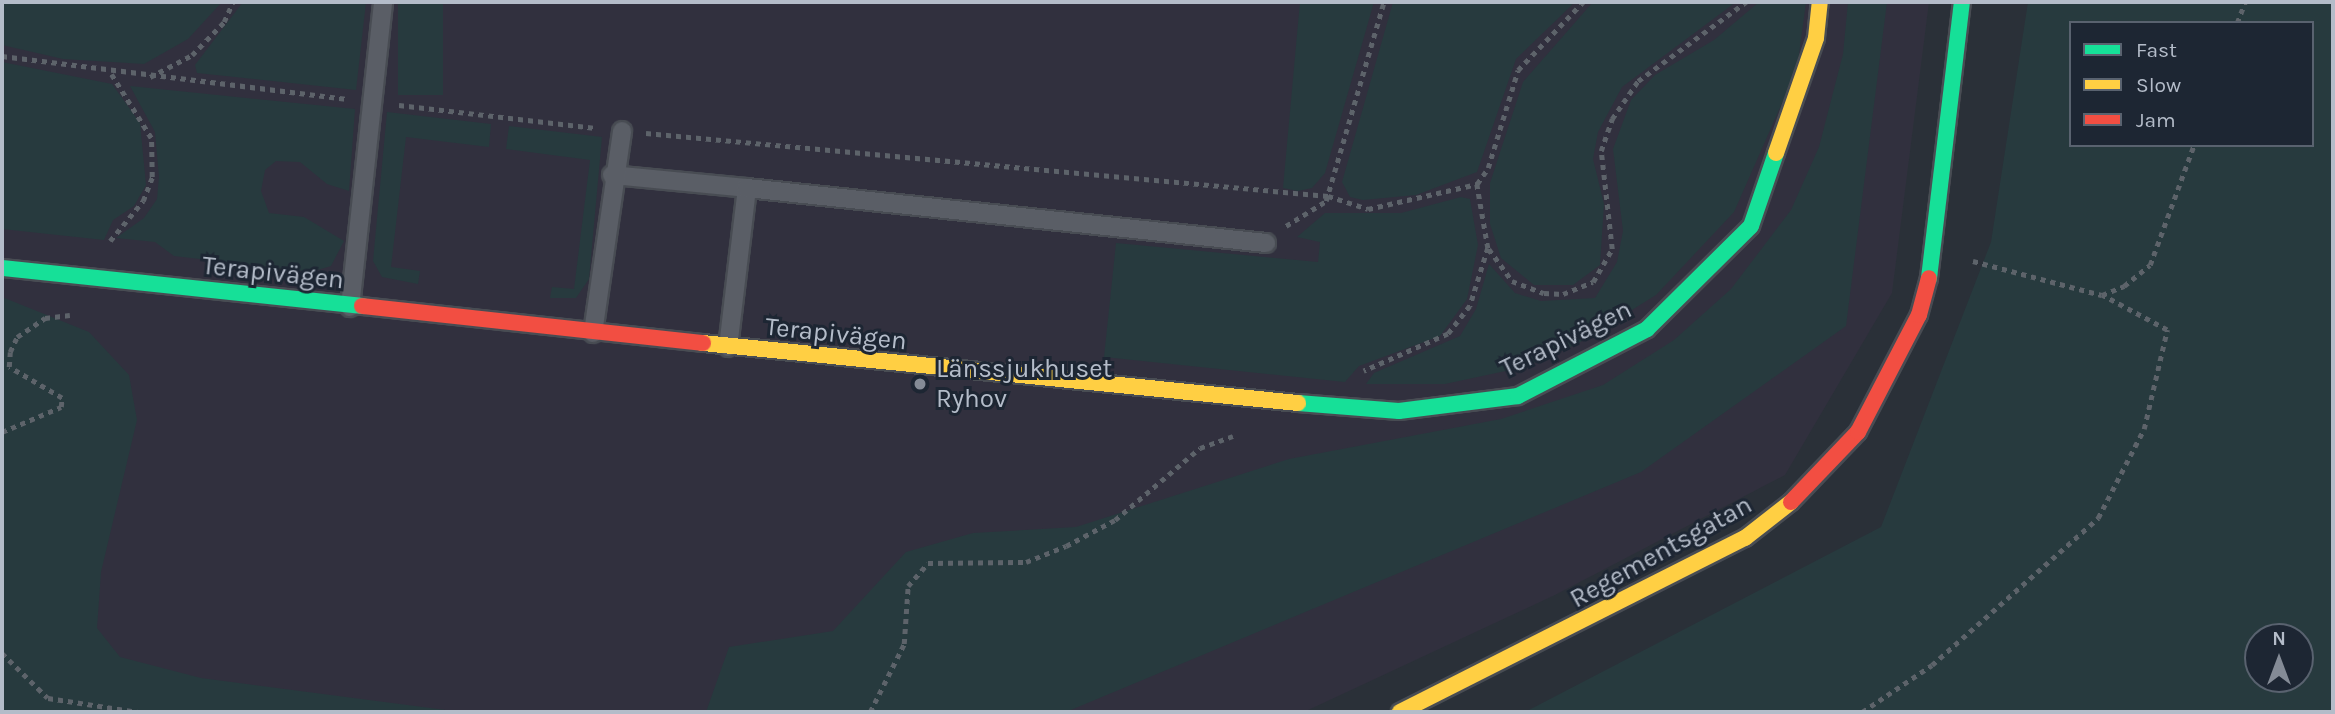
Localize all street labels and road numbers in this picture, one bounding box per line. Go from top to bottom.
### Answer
street label: Terapivägen [201,250,345,296]
street label: Terapivägen [1495,294,1637,384]
street label: Terapivägen [764,311,908,357]
street label: Regementsgatan [1565,489,1757,615]

